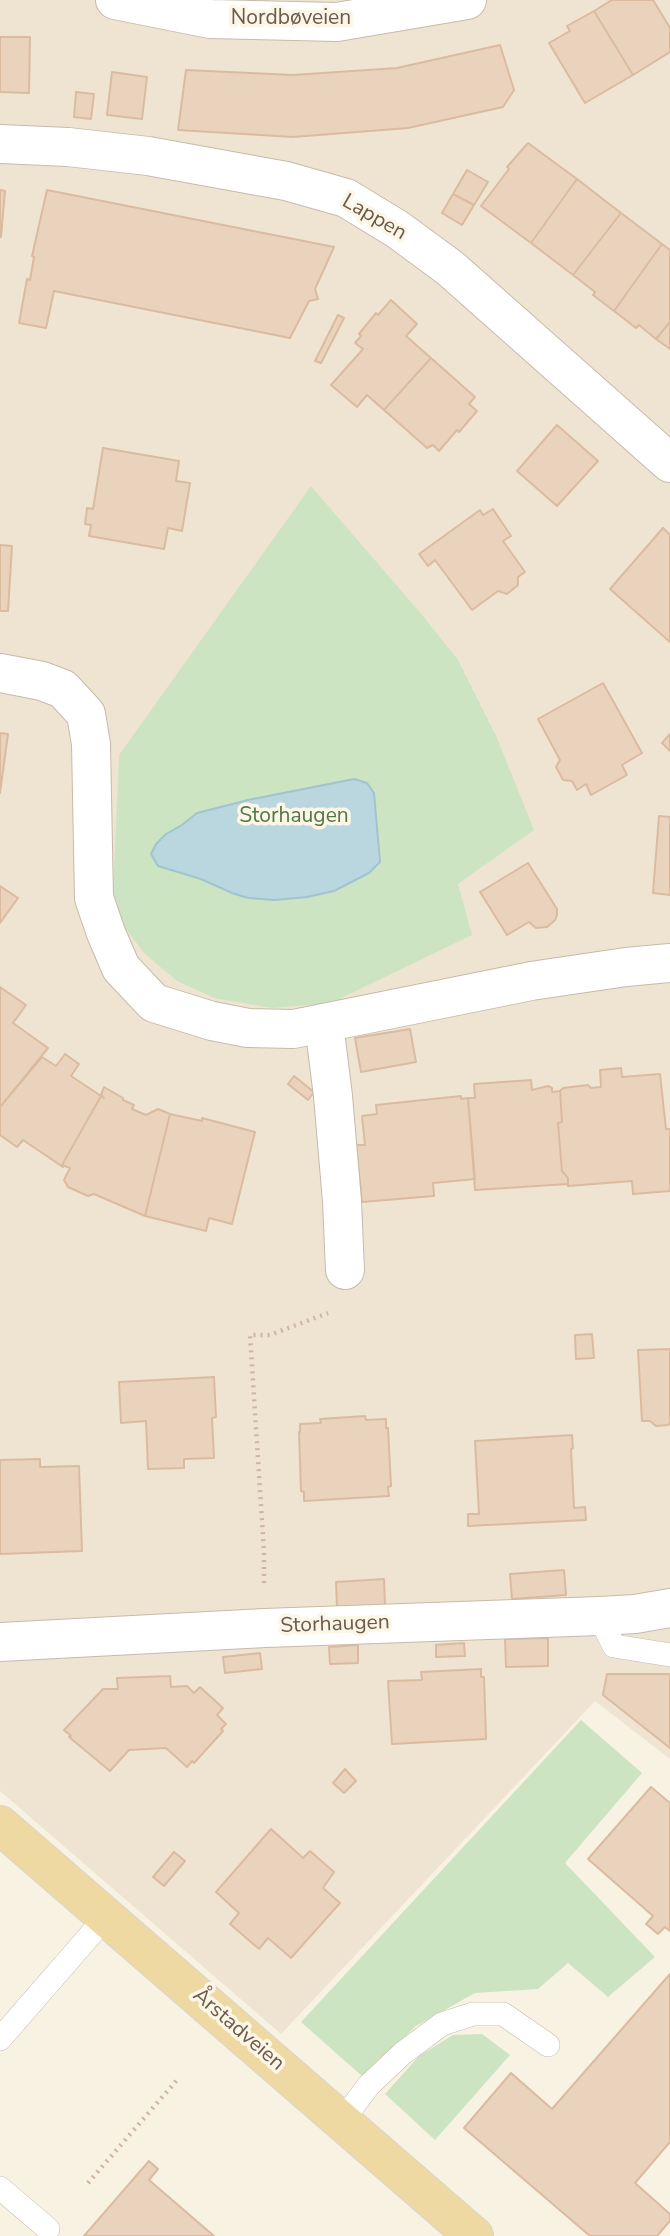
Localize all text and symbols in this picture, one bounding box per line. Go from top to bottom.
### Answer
street label: Nordbøveien [231,6,351,32]
street label: Lappen [337,190,411,246]
park label: Storhaugen [239,804,349,830]
street label: Storhaugen [280,1610,390,1640]
street label: Årstadveien [187,1983,289,2077]

